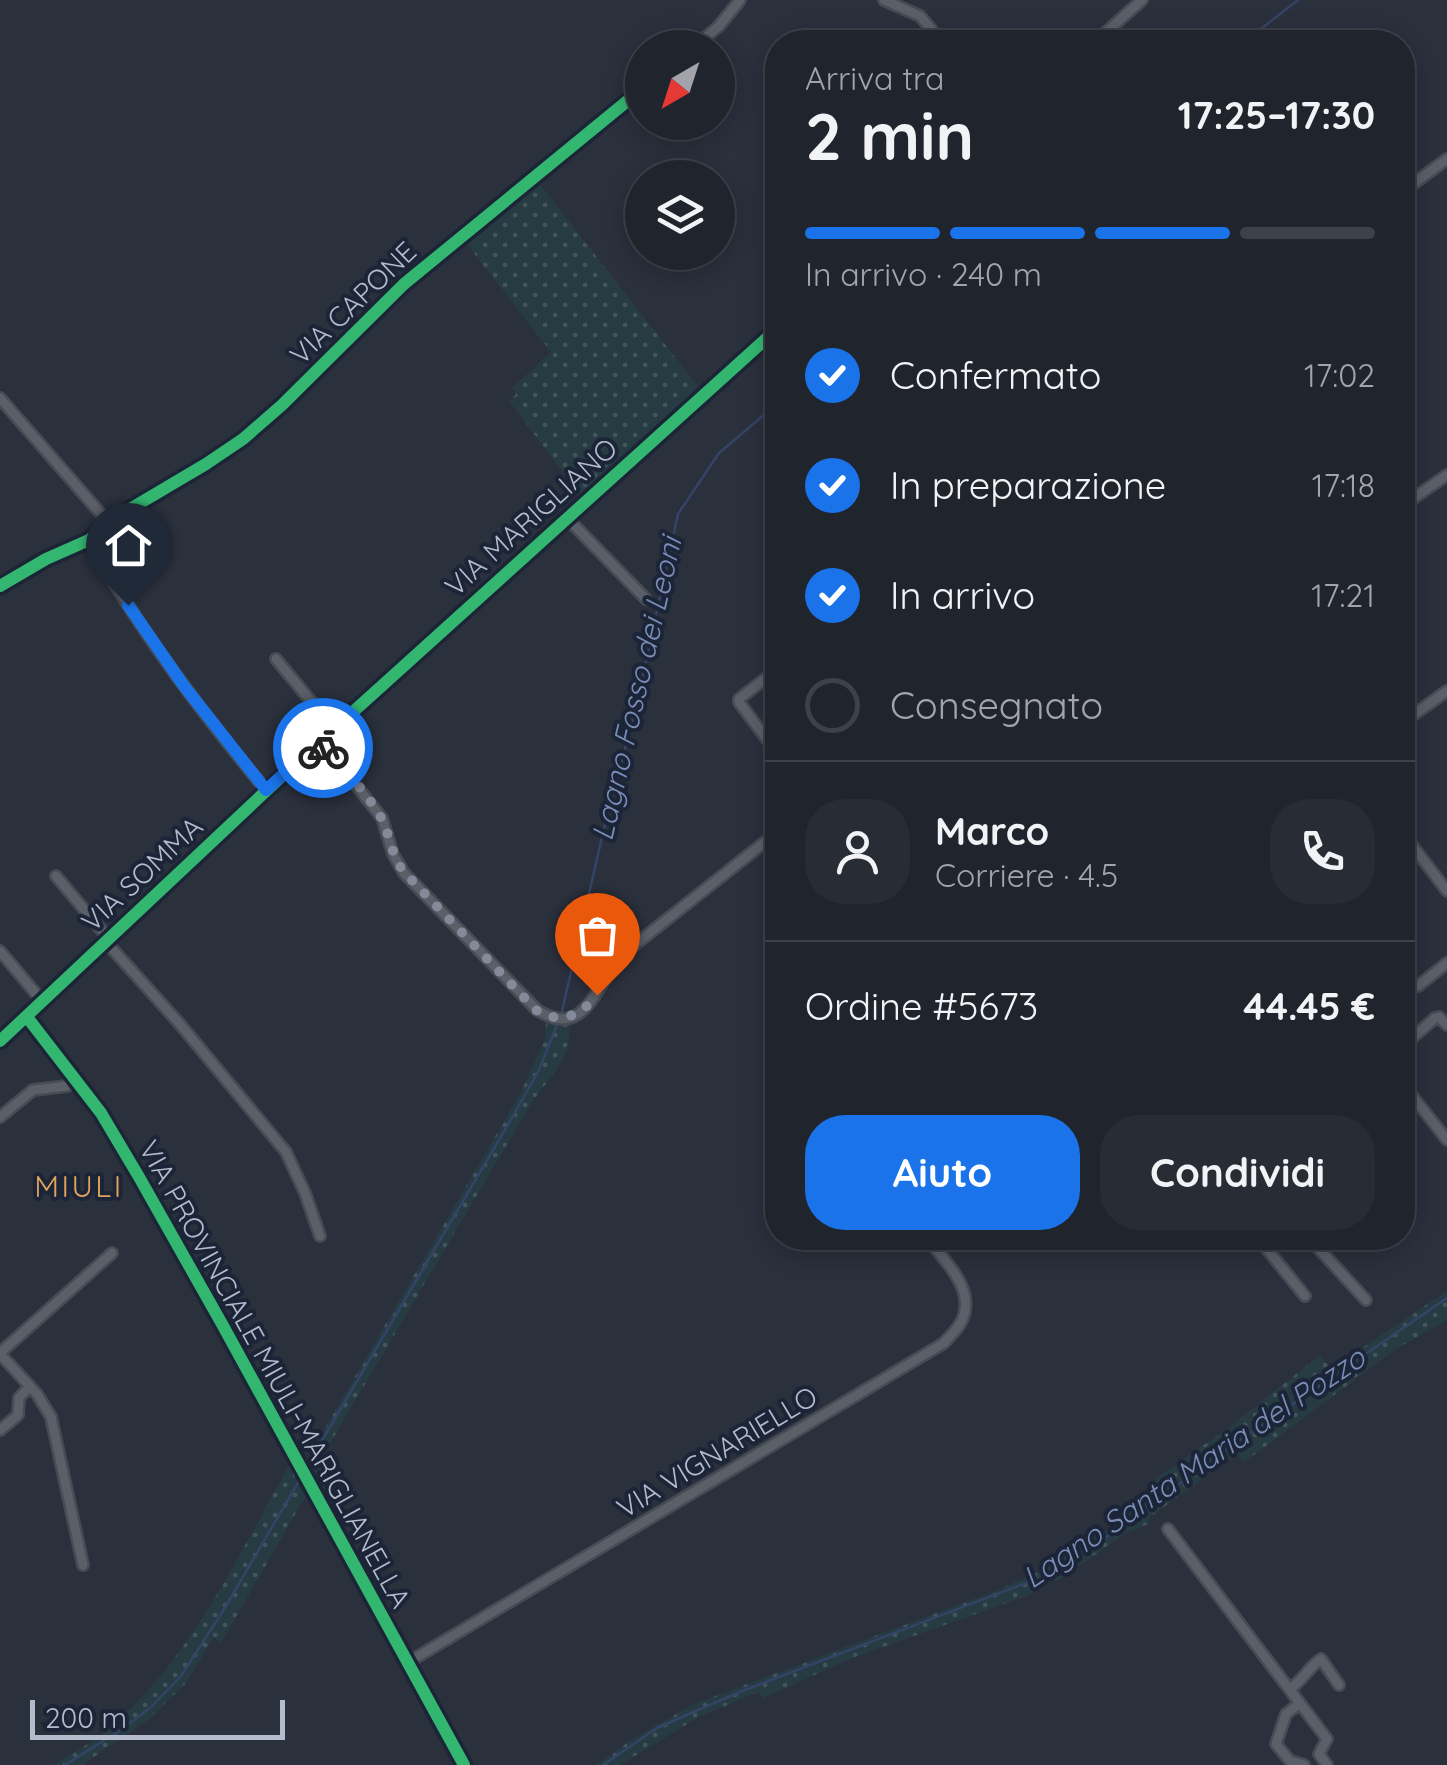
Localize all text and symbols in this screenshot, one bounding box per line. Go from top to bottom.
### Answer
north arrow [625,30,735,140]
map controls [625,30,735,270]
text: Arriva tra [805,58,944,98]
text: 17:25–17:30 [1178,91,1375,139]
text: 2 min [805,95,974,176]
button: layers [625,160,735,270]
street label: VIA CAPONE [282,234,423,372]
text: In arrivo · 240 m [805,254,1042,294]
icon: check [805,348,860,403]
text: Confermato [890,351,1101,399]
text: 17:02 [1304,355,1375,395]
street label: VIA MARIGLIANO [437,430,624,603]
icon: check [805,458,860,513]
text: In preparazione [890,461,1166,509]
text: 17:18 [1312,465,1375,505]
pin [86,503,171,606]
icon: home [101,518,156,573]
water label: Lagno Fosso dei Leoni [583,530,690,844]
icon: check [805,568,860,623]
text: In arrivo [890,571,1035,619]
text: 17:21 [1311,575,1375,615]
text: Consegnato [890,681,1103,729]
courier [273,698,373,798]
icon: bike [296,721,351,776]
button: person [805,799,910,904]
button: phone [1270,799,1375,904]
text: Marco [935,807,1049,855]
street label: VIA SOMMA [74,809,210,939]
text: Corriere · 4.5 [935,855,1118,895]
pin [555,893,640,996]
icon: bag [570,908,625,963]
text: Ordine #5673 [805,982,1038,1030]
text: 44.45 € [1243,982,1375,1030]
button: Aiuto [805,1115,1080,1230]
button: Condividi [1100,1115,1375,1230]
street label: VIA PROVINCIALE MIULI-MARIGLIANELLA [132,1134,419,1614]
district label: MIULI [34,1167,124,1205]
water label: Lagno Santa Maria del Pozzo [1015,1337,1373,1596]
street label: VIA VIGNARIELLO [610,1378,823,1525]
scale bar [30,1695,285,1740]
text: 200 m [45,1700,127,1735]

